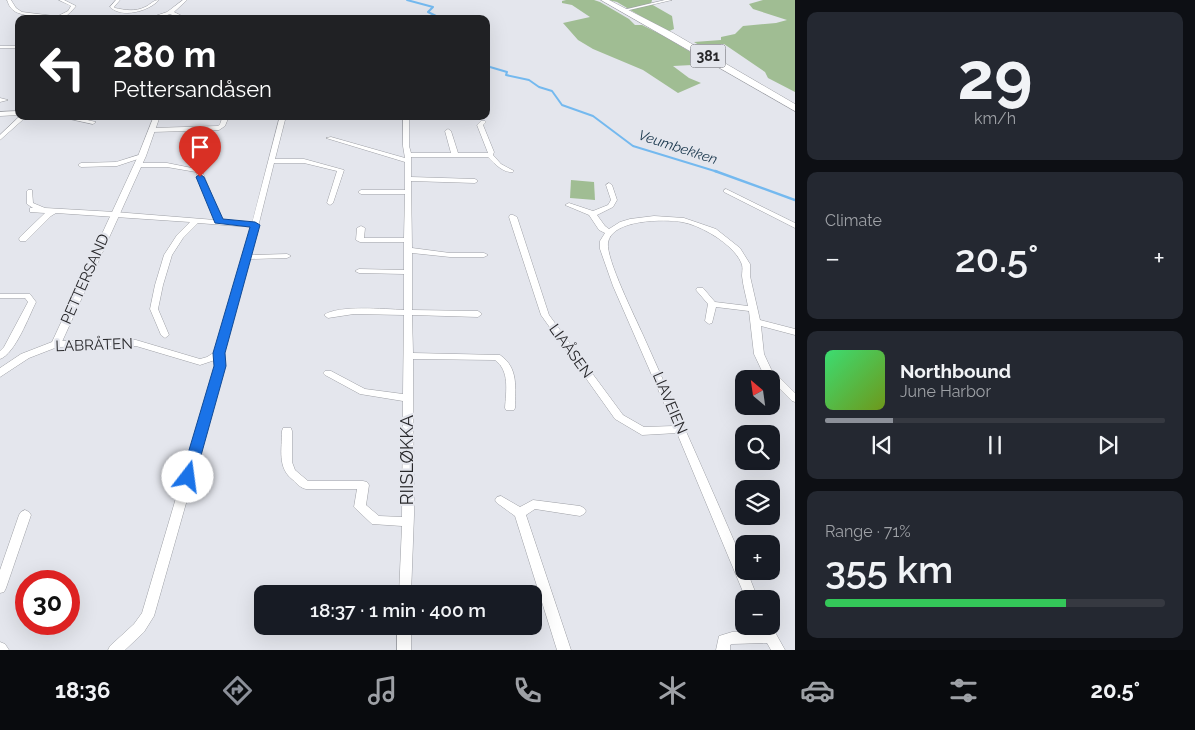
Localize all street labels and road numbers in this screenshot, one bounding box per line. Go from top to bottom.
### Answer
road number: 381 [690,44,726,68]
street label: PETTERSAND [57,231,113,327]
street label: LIAÅSEN [545,320,597,382]
street label: LABRÅTEN [55,335,133,355]
street label: LIAVEIEN [649,369,691,437]
street label: RIISLØKKA [396,415,417,505]

